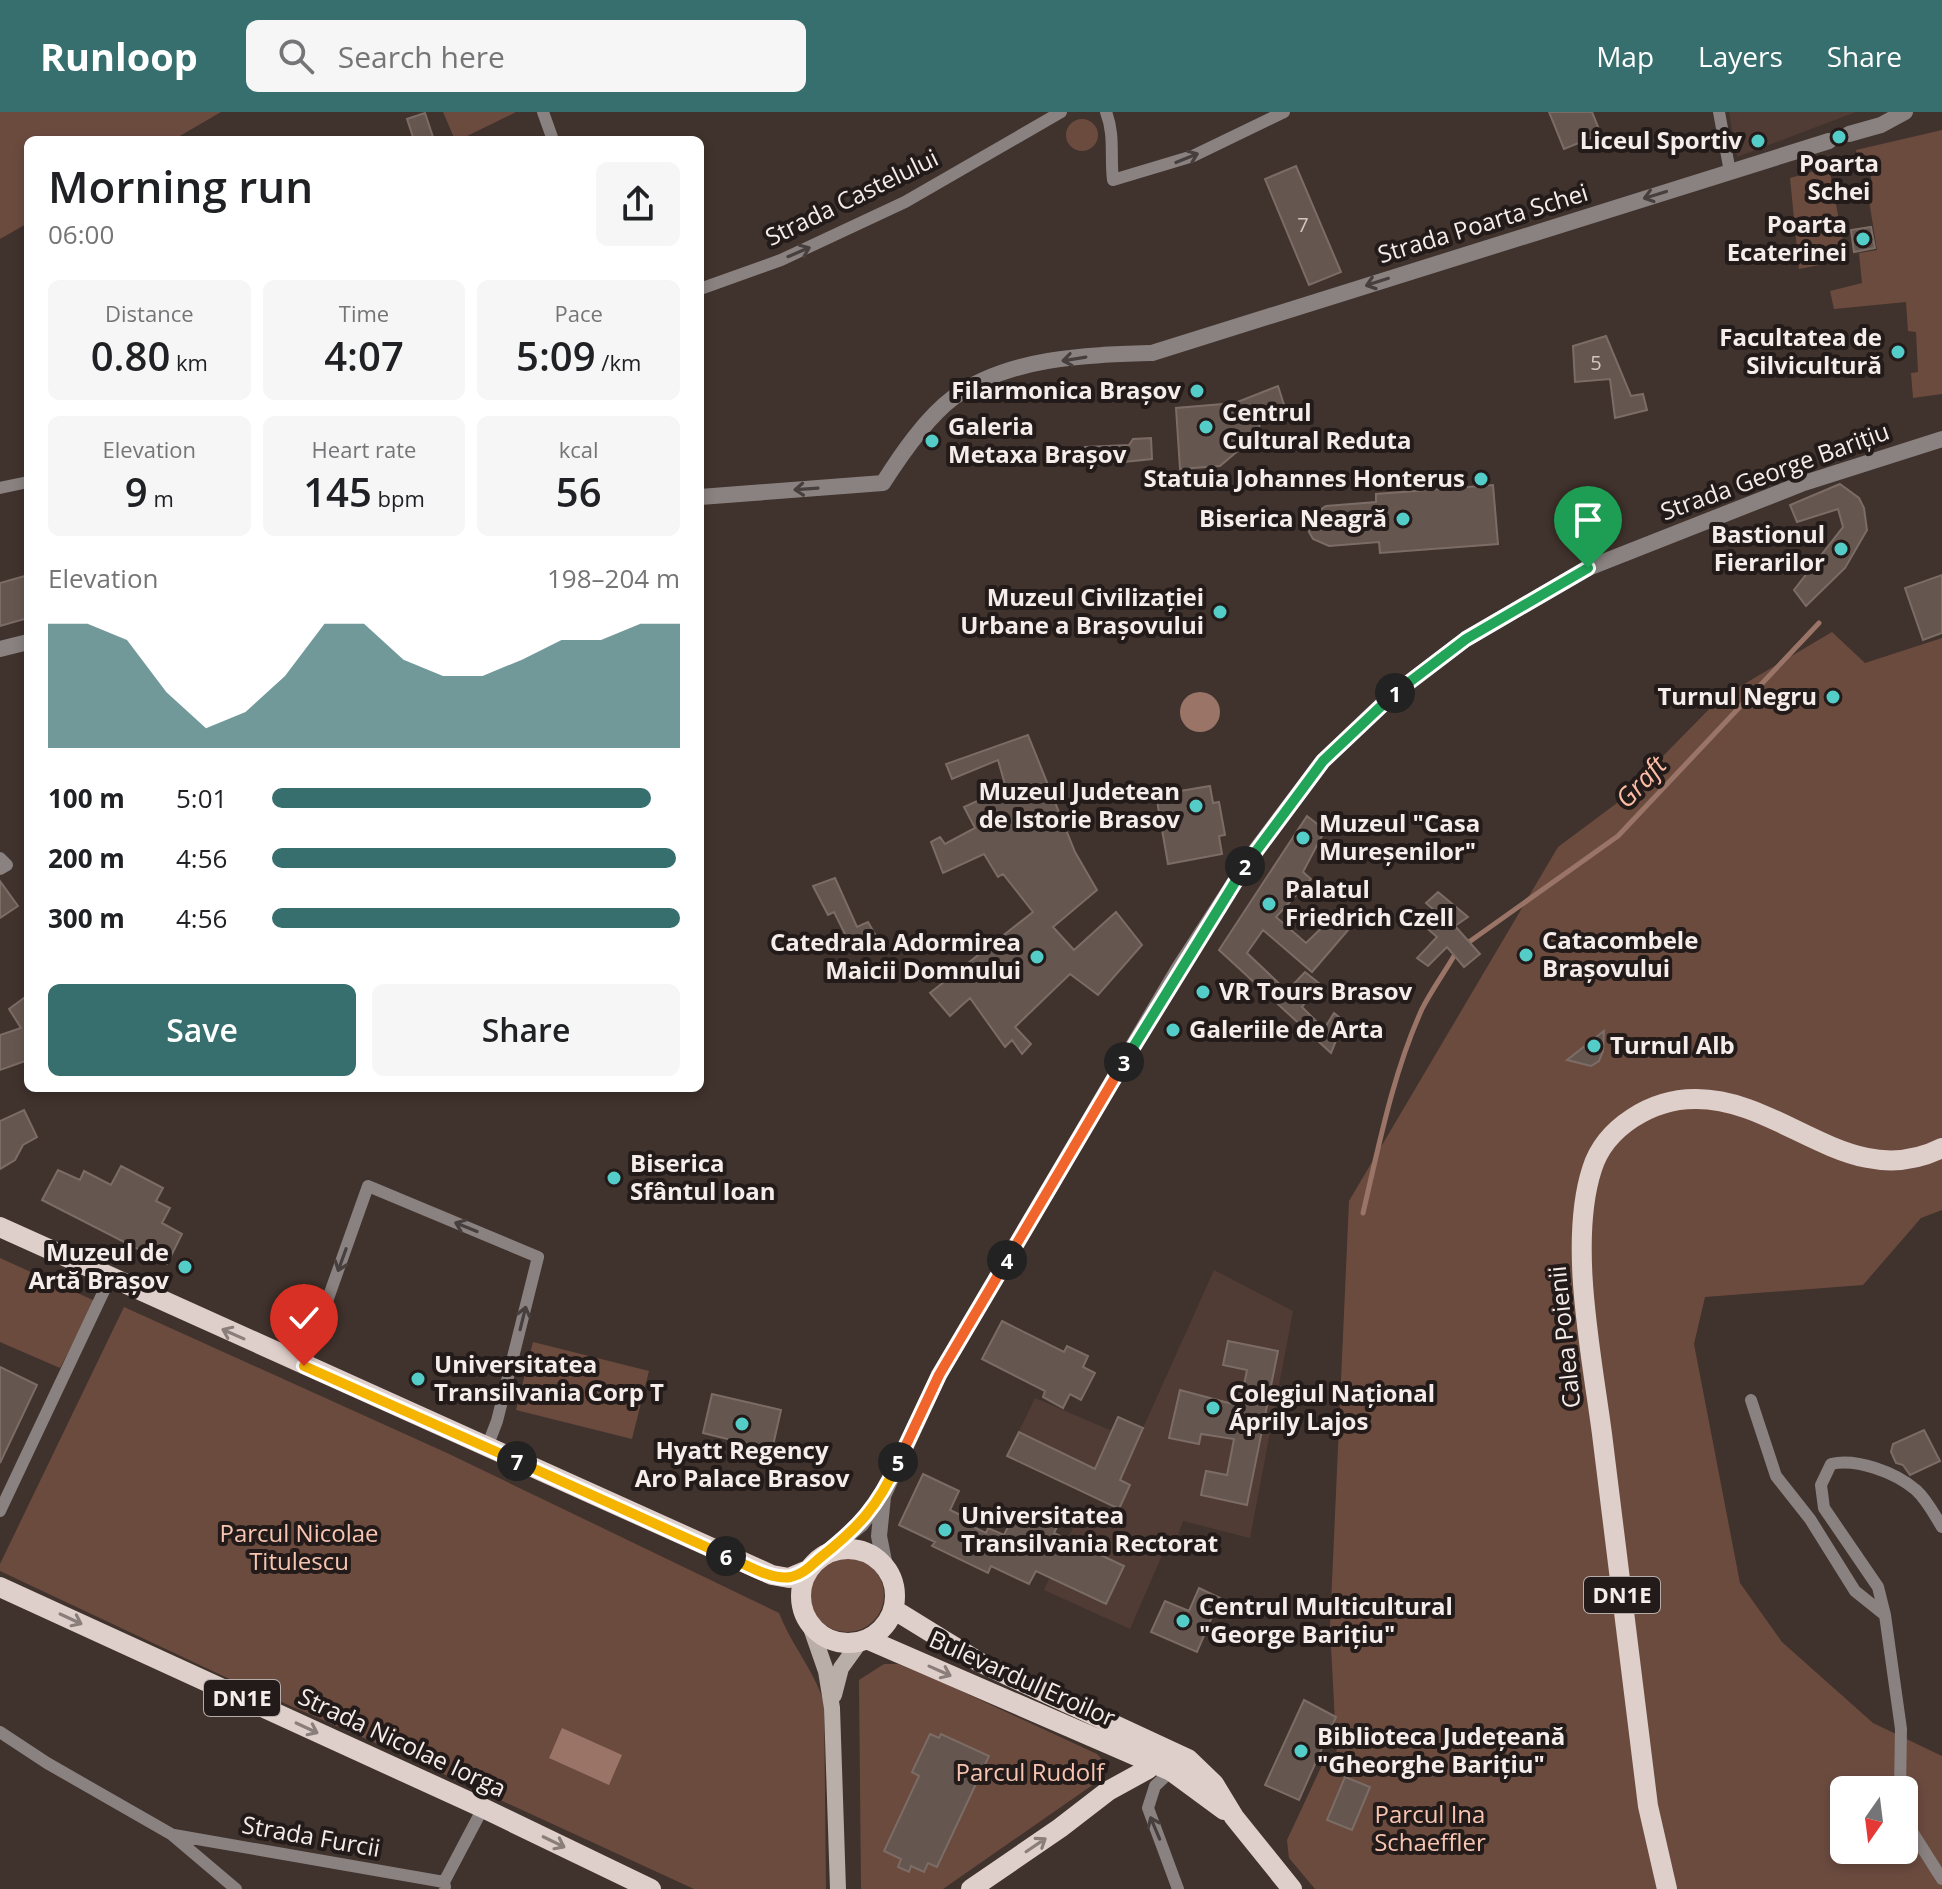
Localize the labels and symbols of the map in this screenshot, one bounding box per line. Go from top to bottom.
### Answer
place label: Liceul Sportiv [1580,123,1742,156]
marker: Poarta Schei [1830,128,1848,146]
marker: Liceul Sportiv [1749,132,1767,150]
street label: Strada Castelului [759,140,943,253]
place label: Poarta Schei [1799,146,1879,207]
one-way arrow [1174,149,1199,164]
street label: Strada Poarta Schei [1373,175,1592,270]
one-way arrow [1643,188,1669,203]
place label: Poarta Ecaterinei [1727,207,1847,268]
house number: 7 [1297,211,1309,238]
marker: Poarta Ecaterinei [1854,230,1872,248]
one-way arrow [786,243,811,258]
one-way arrow [1365,276,1390,290]
place label: Facultatea de Silvicultură [1719,320,1882,381]
marker: Facultatea de Silvicultură [1889,343,1907,361]
house number: 5 [1590,349,1602,376]
one-way arrow [1062,352,1087,367]
place label: Filarmonica Brașov [951,373,1181,406]
marker: Filarmonica Brașov [1188,382,1206,400]
place label: Centrul Cultural Reduta [1222,395,1411,456]
place label: Galeria Metaxa Brașov [948,409,1127,470]
street label: Strada George Barițiu [1656,414,1893,527]
marker: Centrul Cultural Reduta [1197,418,1215,436]
marker: Galeria Metaxa Brașov [923,432,941,450]
place label: Statuia Johannes Honterus [1143,461,1465,494]
marker: Statuia Johannes Honterus [1472,470,1490,488]
one-way arrow [793,482,820,497]
pin [1554,486,1622,568]
place label: Biserica Neagră [1199,501,1387,534]
marker: Biserica Neagră [1394,510,1412,528]
place label: Bastionul Fierarilor [1711,517,1825,578]
marker: Bastionul Fierarilor [1832,540,1850,558]
place label: Muzeul Civilizației Urbane a Brașovului [960,580,1204,641]
marker: Muzeul Civilizației Urbane a Brașovului [1211,603,1229,621]
pin: 1 [1375,673,1415,713]
place label: Turnul Negru [1657,679,1817,712]
marker: Turnul Negru [1824,688,1842,706]
water label: Graft [1607,746,1675,815]
place label: Muzeul Judetean de Istorie Brasov [978,774,1180,835]
marker: Muzeul Judetean de Istorie Brasov [1187,797,1205,815]
place label: Muzeul "Casa Mureșenilor" [1319,806,1480,867]
marker: Muzeul "Casa Mureșenilor" [1294,829,1312,847]
pin: 2 [1225,846,1265,886]
place label: Palatul Friedrich Czell [1285,872,1454,933]
marker: Palatul Friedrich Czell [1260,895,1278,913]
place label: Catacombele Brașovului [1542,923,1698,984]
place label: Catedrala Adormirea Maicii Domnului [770,925,1021,986]
marker: Catacombele Brașovului [1517,946,1535,964]
marker: Catedrala Adormirea Maicii Domnului [1028,948,1046,966]
place label: VR Tours Brasov [1219,974,1413,1007]
marker: VR Tours Brasov [1194,983,1212,1001]
place label: Galeriile de Arta [1189,1012,1384,1045]
marker: Galeriile de Arta [1164,1021,1182,1039]
place label: Turnul Alb [1610,1028,1735,1061]
marker: Turnul Alb [1585,1037,1603,1055]
pin: 3 [1104,1042,1144,1082]
place label: Biserica Sfântul Ioan [630,1146,776,1207]
marker: Biserica Sfântul Ioan [605,1169,623,1187]
one-way arrow [454,1219,479,1233]
place label: Muzeul de Artă Brașov [28,1235,169,1296]
pin: 4 [987,1240,1027,1280]
one-way arrow [333,1247,348,1272]
marker: Muzeul de Artă Brașov [176,1258,194,1276]
street label: Calea Poienii [1540,1264,1587,1410]
pin [270,1284,338,1366]
one-way arrow [516,1306,531,1332]
one-way arrow [221,1325,246,1340]
place label: Universitatea Transilvania Corp T [434,1347,664,1408]
marker: Universitatea Transilvania Corp T [409,1370,427,1388]
place label: Colegiul Național Áprily Lajos [1229,1376,1435,1437]
marker: Colegiul Național Áprily Lajos [1204,1399,1222,1417]
marker: Hyatt Regency Aro Palace Brasov [733,1415,751,1433]
place label: Hyatt Regency Aro Palace Brasov [635,1433,850,1494]
pin: 7 [497,1441,537,1481]
pin: 5 [878,1442,918,1482]
place label: Universitatea Transilvania Rectorat [961,1498,1218,1559]
park label: Parcul Nicolae Titulescu [219,1516,379,1577]
marker: Universitatea Transilvania Rectorat [936,1521,954,1539]
pin: 6 [706,1536,746,1576]
road number: DN1E [1584,1577,1660,1613]
place label: Centrul Multicultural "George Barițiu" [1199,1589,1453,1650]
one-way arrow [59,1612,83,1627]
marker: Centrul Multicultural "George Barițiu" [1174,1612,1192,1630]
street label: Bulevardul Eroilor [924,1622,1121,1734]
one-way arrow [928,1664,952,1679]
street label: Strada Nicolae Iorga [293,1679,512,1804]
road number: DN1E [204,1680,280,1716]
place label: Biblioteca Județeană "Gheorghe Barițiu" [1317,1719,1565,1780]
one-way arrow [295,1721,319,1736]
marker: Biblioteca Județeană "Gheorghe Barițiu" [1292,1742,1310,1760]
park label: Parcul Rudolf [956,1755,1106,1788]
north arrow [1830,1776,1918,1864]
park label: Parcul Ina Schaeffler [1374,1797,1486,1858]
street label: Strada Furcii [240,1807,383,1864]
one-way arrow [1146,1816,1161,1841]
one-way arrow [541,1835,565,1850]
one-way arrow [1024,1837,1046,1853]

